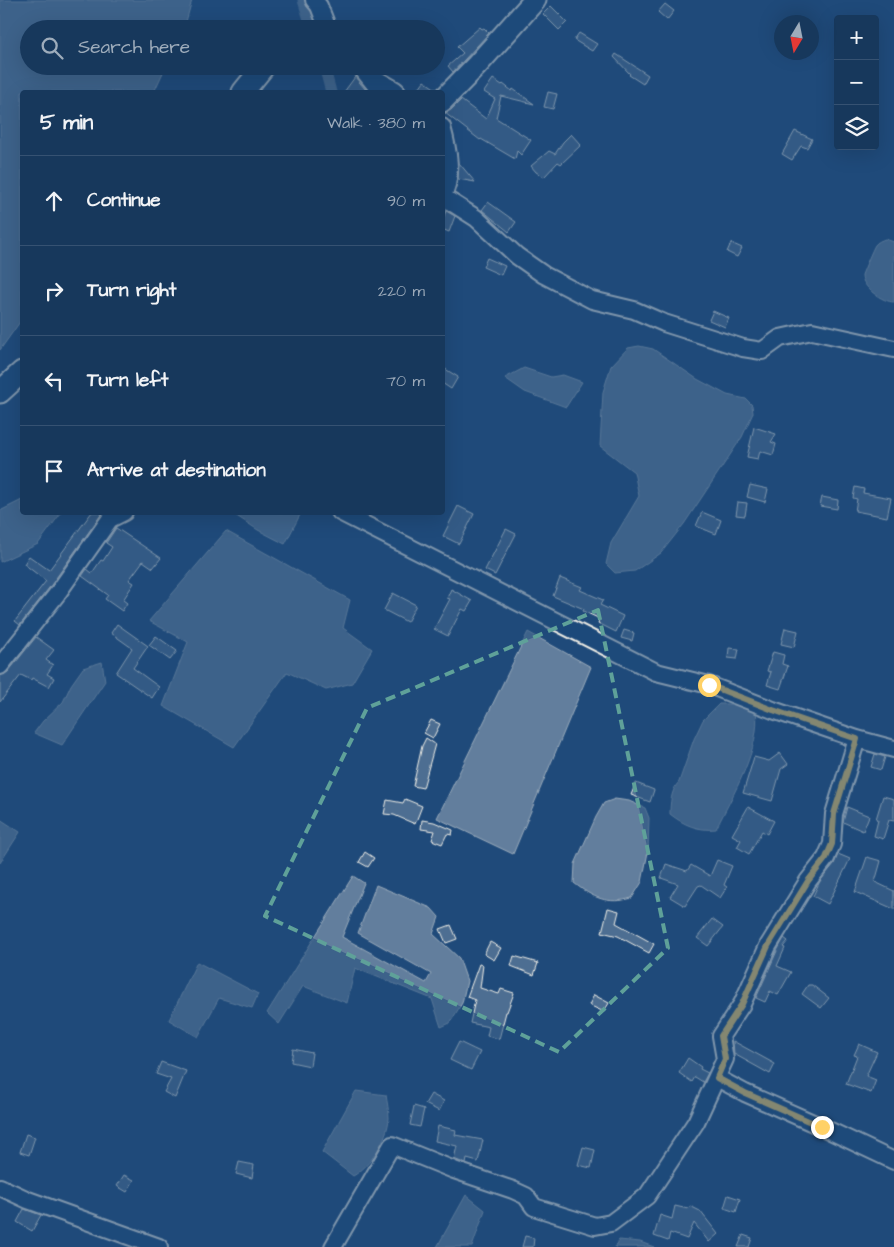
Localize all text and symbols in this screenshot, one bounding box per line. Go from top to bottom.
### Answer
north arrow [774,15,819,60]
map controls [834,15,879,150]
button: + [834,15,879,60]
search box [20,20,445,75]
icon: search [38,34,66,62]
text: Search here [78,34,190,61]
button: − [834,60,879,105]
button: layers [834,105,879,150]
text: 5 min [40,108,93,137]
text: Walk · 380 m [327,112,425,134]
icon: ahead [40,187,68,215]
text: Continue [87,187,161,214]
text: 90 m [387,190,425,212]
icon: right [40,277,68,305]
text: Turn right [87,277,176,304]
text: 220 m [378,280,425,302]
icon: left [40,367,68,395]
text: Turn left [87,367,168,394]
text: 70 m [386,370,425,392]
icon: arrive [40,457,68,485]
text: Arrive at destination [87,457,266,484]
route start [698,674,721,697]
route end [811,1116,834,1139]

